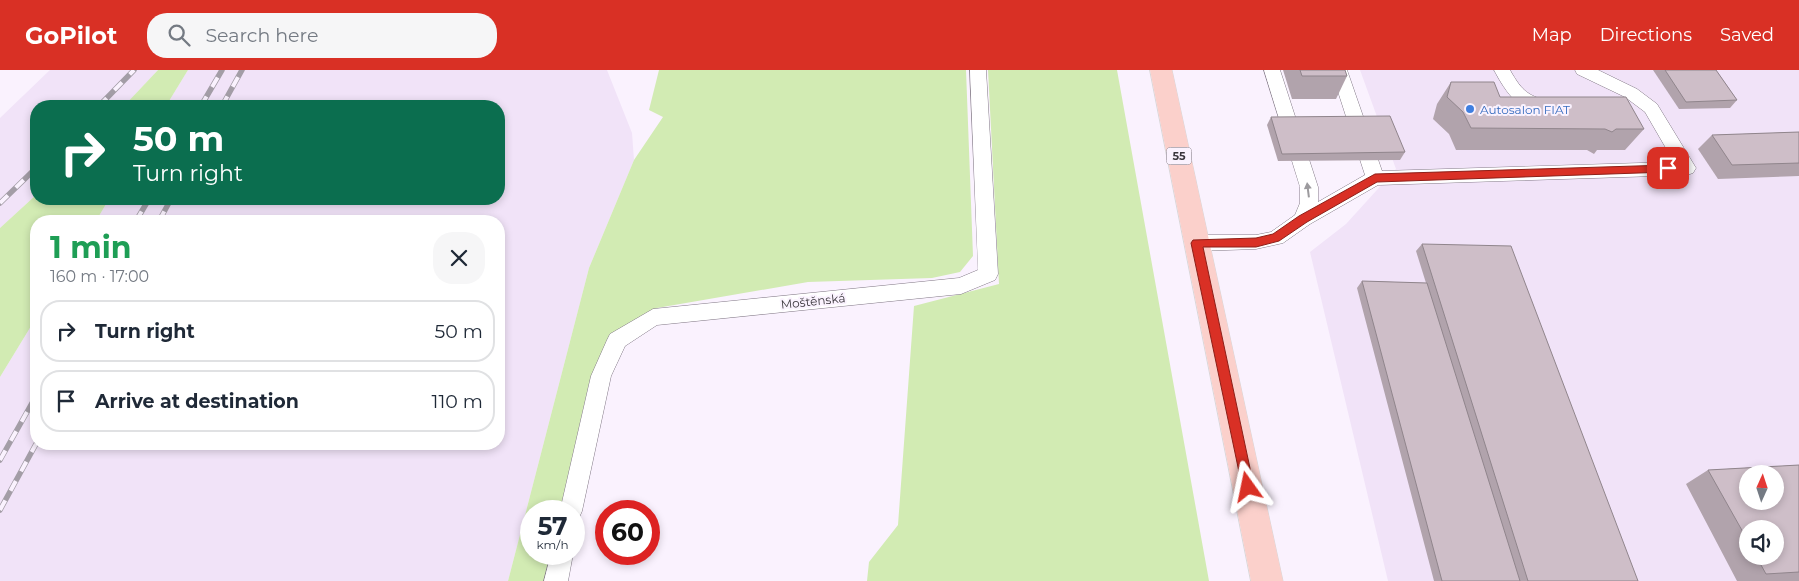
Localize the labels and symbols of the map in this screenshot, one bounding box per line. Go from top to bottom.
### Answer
place label: Autosalon FIAT [1480,102,1570,117]
marker: Autosalon FIAT [1464,103,1476,115]
pin [1647,147,1689,189]
road number: 55 [1166,148,1192,164]
one-way arrow [1304,182,1312,198]
street label: Moštěnská [780,290,846,312]
position arrow [1221,460,1273,512]
north arrow [1739,465,1784,510]
speed limit sign: 60 [595,500,660,565]

